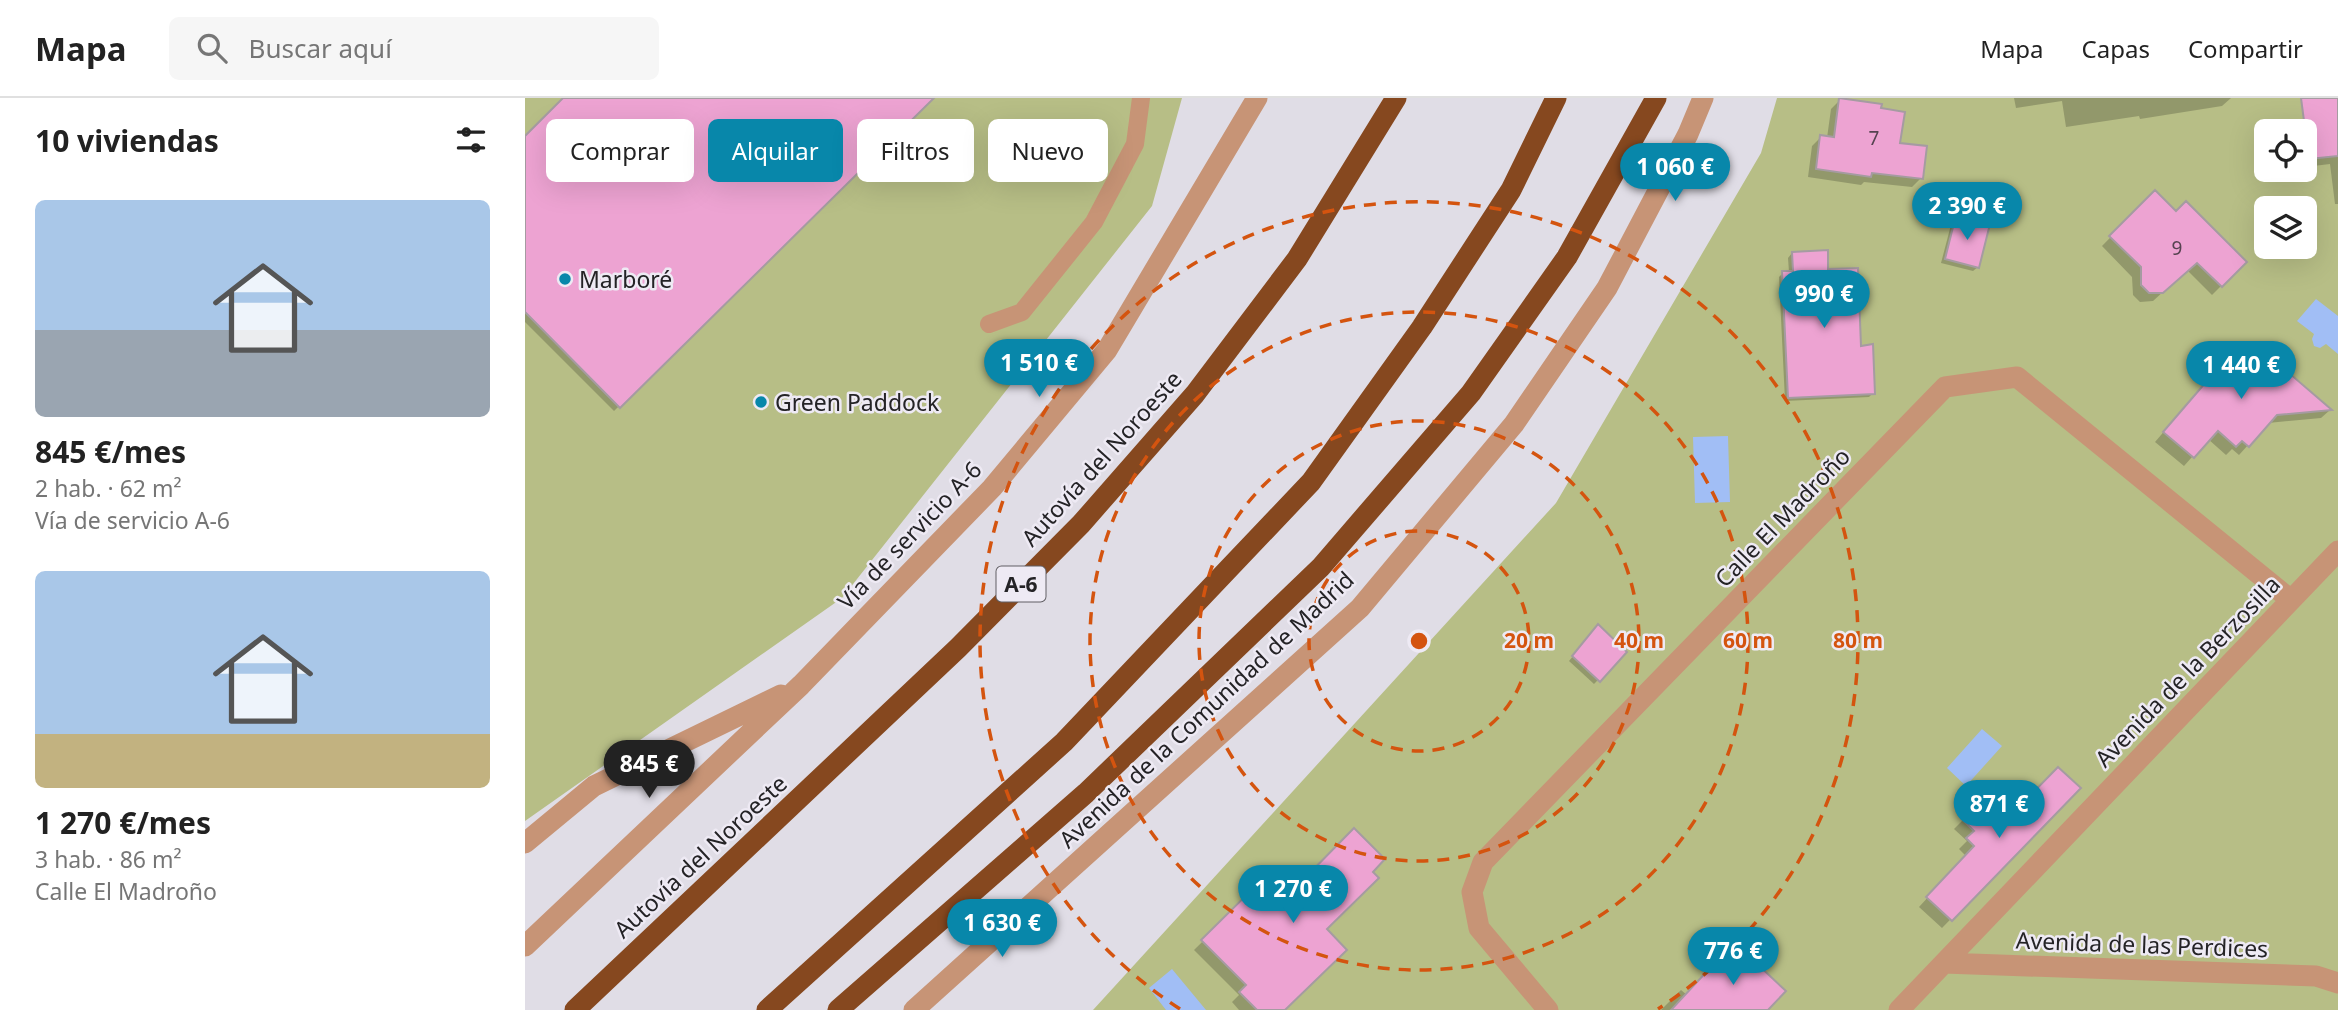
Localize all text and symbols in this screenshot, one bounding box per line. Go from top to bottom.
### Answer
search box [169,17,659,80]
text: Mapa [35,26,127,71]
icon: search [193,29,231,67]
text: Buscar aquí [249,30,392,66]
text: Mapa [1980,32,2044,65]
text: Capas [2082,32,2150,65]
text: Compartir [2188,32,2303,65]
chip: Comprar [546,119,694,182]
chip: Alquilar [708,119,843,182]
chip: Filtros [857,119,974,182]
chip: Nuevo [988,119,1108,182]
map controls [2254,119,2317,259]
button: locate [2254,119,2317,182]
text: 10 viviendas [35,120,219,161]
icon: filters [452,121,490,159]
house number: 7 [1869,125,1879,151]
pin: 1 060 € [1610,144,1740,203]
text: 1 060 € [1636,150,1714,182]
pin: 2 390 € [1902,183,2032,242]
text: 2 390 € [1928,189,2006,221]
button: layers [2254,196,2317,259]
house number: 9 [2172,235,2182,261]
icon: home [200,245,326,371]
place label: Marboré [579,263,672,295]
marker: Marboré [557,271,573,287]
pin: 990 € [1775,271,1873,330]
text: 990 € [1795,277,1853,309]
pin: 1 510 € [974,340,1104,399]
pin: 1 440 € [2176,342,2306,401]
text: 1 510 € [1000,346,1078,378]
text: 1 440 € [2202,348,2280,380]
street label: Autovía del Noroeste [1014,363,1188,553]
place label: Green Paddock [775,386,940,418]
marker: Green Paddock [753,394,769,410]
text: 845 €/mes [35,431,186,472]
street label: Calle El Madroño [1707,440,1857,594]
street label: Vía de servicio A-6 [830,454,988,616]
text: 2 hab. · 62 m² [35,472,182,504]
text: Vía de servicio A-6 [35,504,230,536]
street label: Avenida de la Comunidad de Madrid [1052,563,1360,855]
road number: A-6 [997,566,1045,602]
street label: Avenida de la Berzosilla [2087,568,2287,774]
icon: home [200,616,326,742]
text: 20 m [1504,626,1554,654]
text: 40 m [1614,626,1664,654]
text: 60 m [1723,626,1773,654]
text: 80 m [1833,626,1883,654]
centre of rings [1407,629,1431,653]
pin: 845 € [600,740,698,800]
text: 845 € [620,747,678,779]
street label: Autovía del Noroeste [607,767,793,945]
pin: 871 € [1950,780,2048,840]
text: 871 € [1970,787,2028,819]
text: 1 270 €/mes [35,802,211,843]
text: 3 hab. · 86 m² [35,843,182,875]
pin: 1 270 € [1228,866,1358,925]
text: 1 270 € [1254,872,1332,904]
text: Calle El Madroño [35,875,217,907]
pin: 1 630 € [937,900,1067,959]
text: 1 630 € [963,906,1041,938]
street label: Avenida de las Perdices [2015,924,2269,964]
pin: 776 € [1684,928,1782,987]
text: 776 € [1704,934,1762,966]

